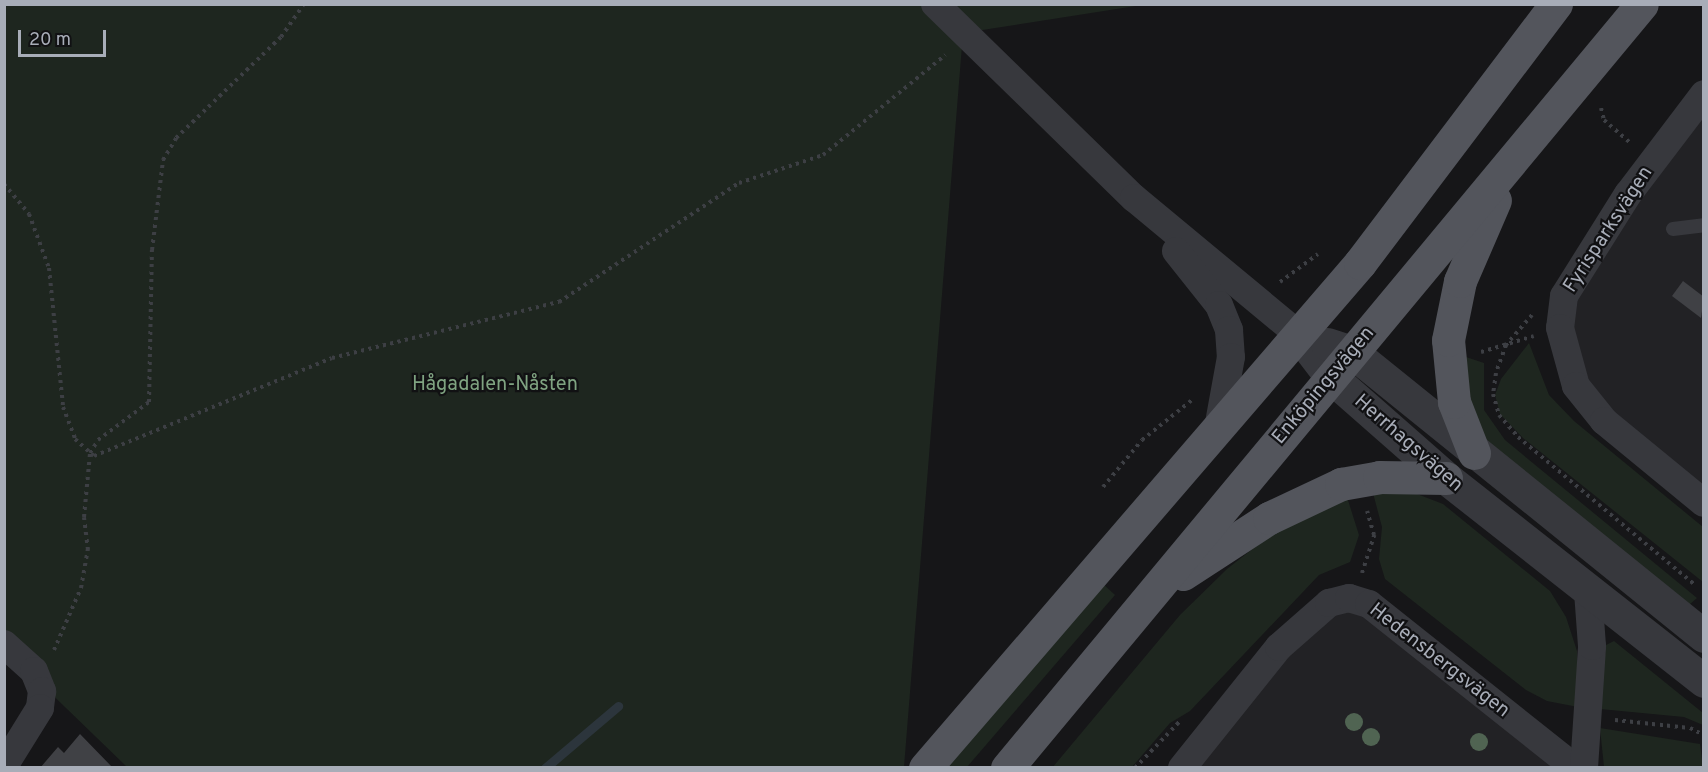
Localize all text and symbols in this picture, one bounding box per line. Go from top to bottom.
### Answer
scale bar [21,18,110,56]
text: 20 m [29,29,71,52]
street label: Fyrisparksvägen [1559,162,1659,298]
street label: Enköpingsvägen [1268,322,1380,450]
park label: Hågadalen-Nåsten [412,373,578,397]
street label: Herrhagsvägen [1349,390,1467,498]
street label: Hedensbergsvägen [1364,599,1514,723]

